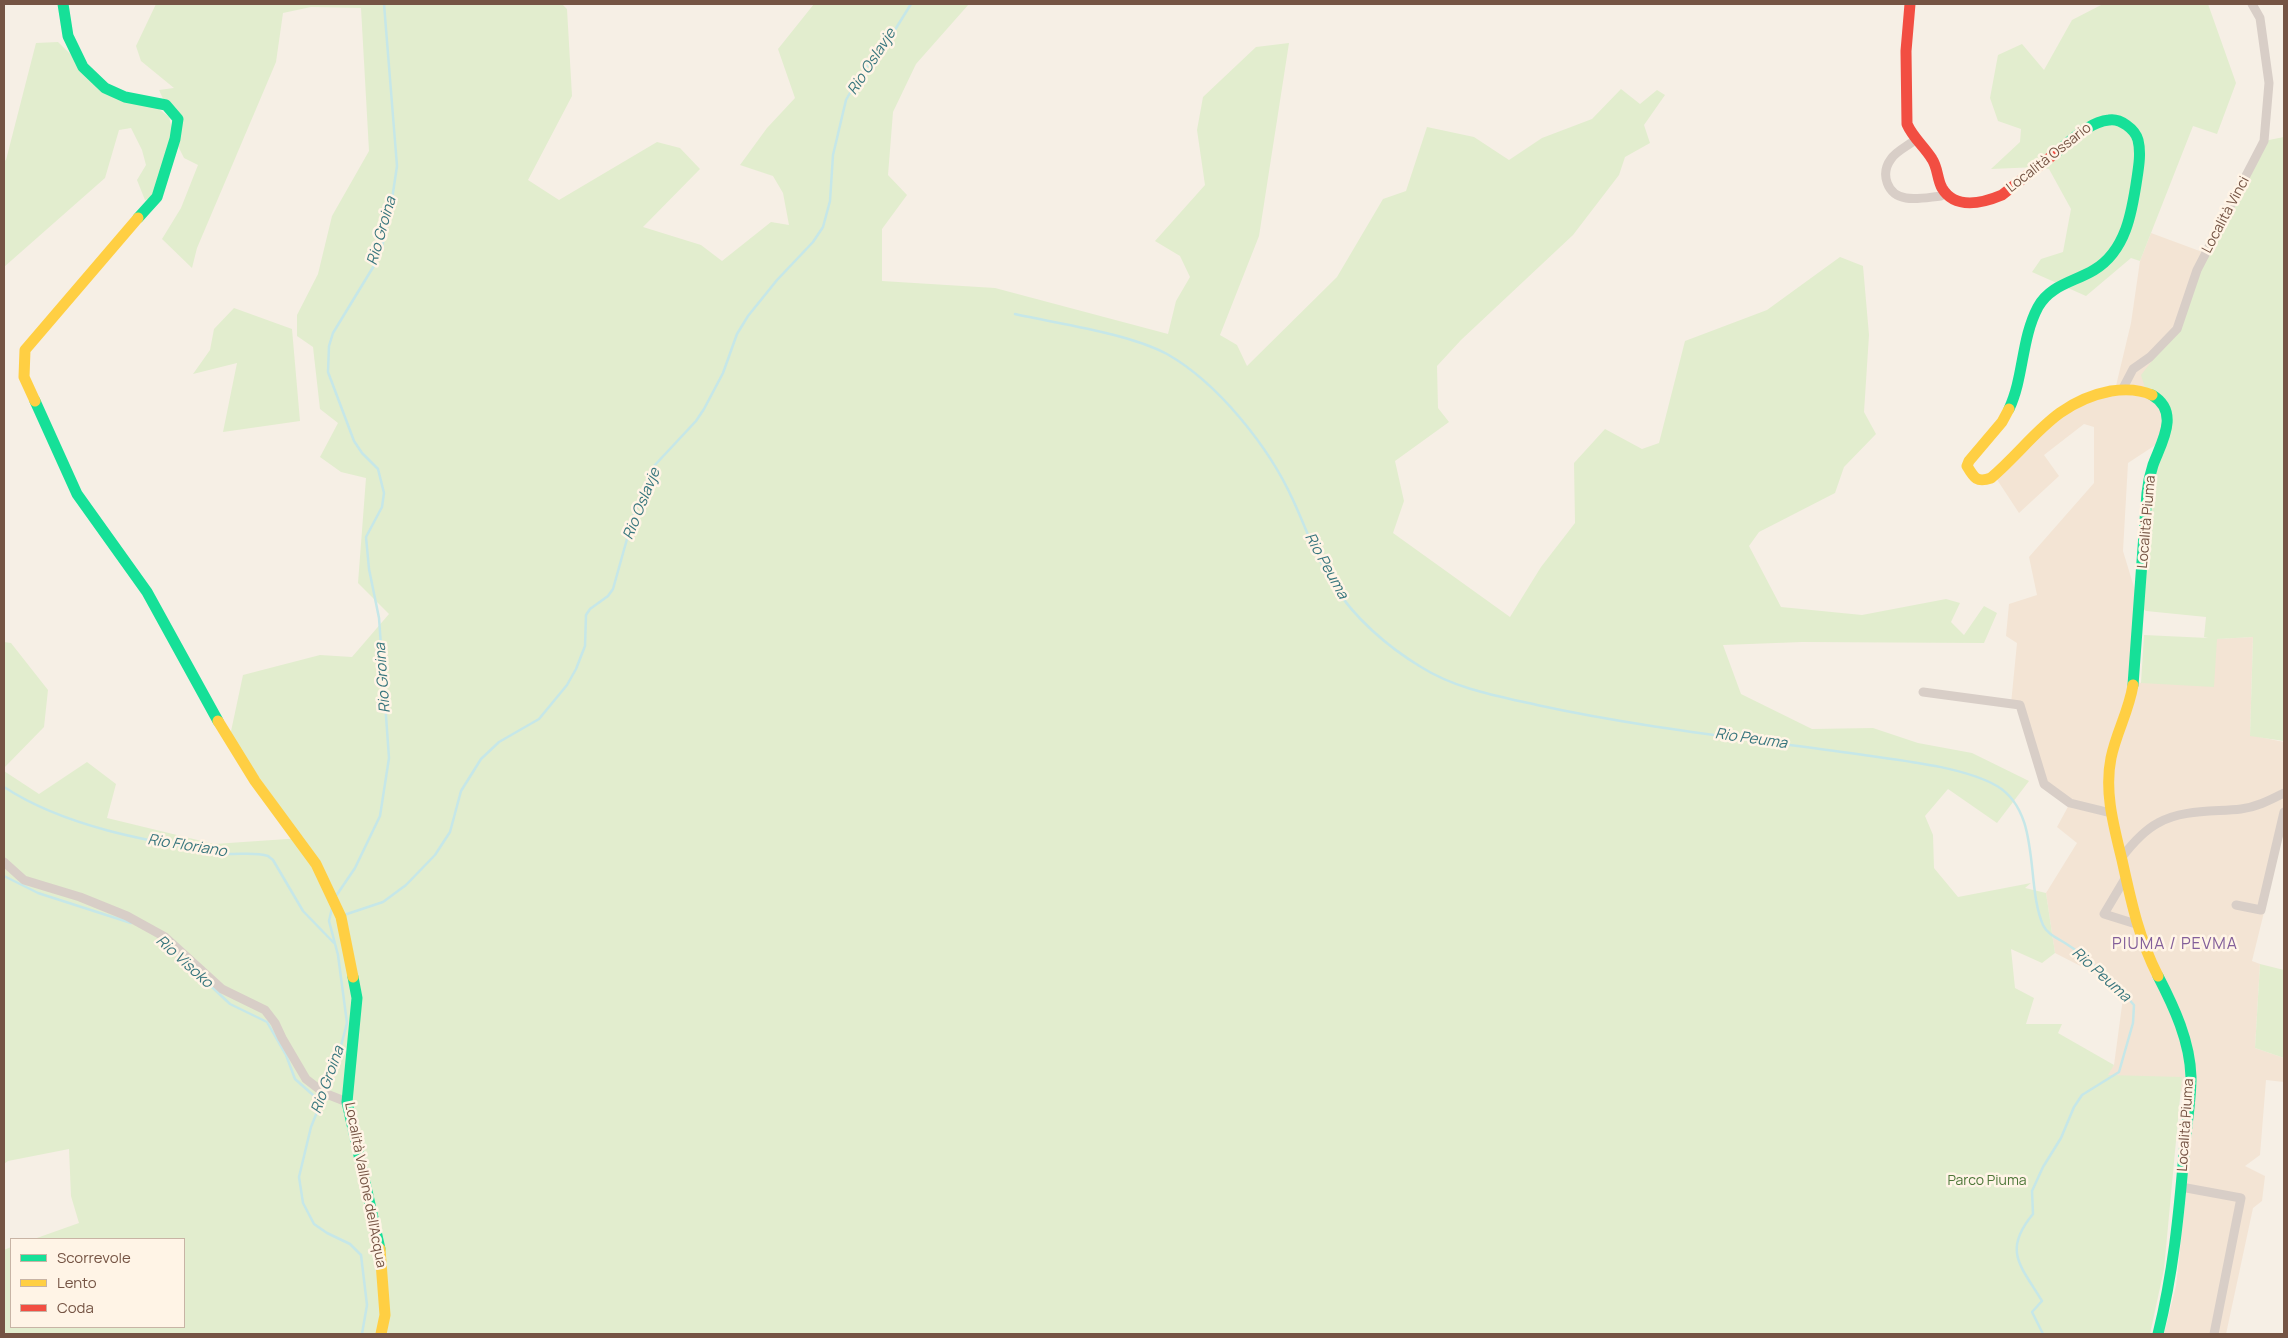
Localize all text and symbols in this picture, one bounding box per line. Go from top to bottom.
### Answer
water label: Rio Oslavje [844,26,900,98]
street label: Località Ossario [2003,120,2095,196]
street label: Località Vinci [2199,174,2253,256]
water label: Rio Groina [364,195,400,267]
water label: Rio Oslavje [620,466,664,542]
street label: Località Piuma [2135,475,2159,569]
water label: Rio Peuma [1301,530,1351,602]
water label: Rio Groina [372,642,394,714]
water label: Rio Peuma [1714,725,1788,753]
water label: Rio Floriano [146,831,228,861]
water label: Rio Visoko [152,932,216,992]
district label: PIUMA / PEVMA [2110,935,2240,955]
water label: Rio Peuma [2068,944,2134,1006]
water label: Rio Groina [308,1044,348,1116]
street label: Località Piuma [2174,1078,2198,1172]
street label: Località Vallone dell'Acqua [341,1101,389,1269]
park label: Parco Piuma [1947,1173,2027,1189]
legend [10,1238,185,1328]
text: Scorrevole [57,1247,131,1268]
text: Lento [57,1272,97,1293]
text: Coda [57,1297,94,1318]

